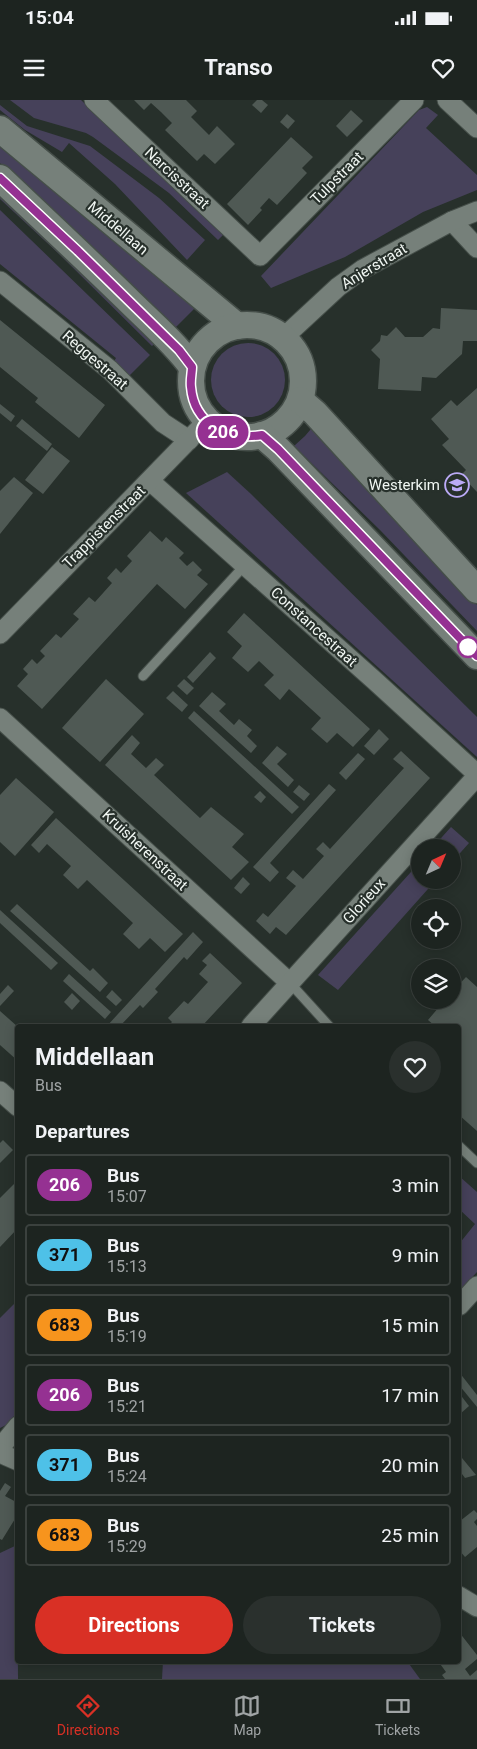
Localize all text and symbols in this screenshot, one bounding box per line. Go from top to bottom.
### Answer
text: 15:04 [25,6,74,29]
icon: menu [20,54,48,82]
icon: heart [429,54,457,82]
text: Transo [204,55,273,80]
street label: Narcisstraat [141,144,213,213]
street label: Tulpstraat [307,148,367,208]
street label: Middellaan [84,197,152,259]
street label: Anjerstraat [338,239,410,293]
street label: Reggestraat [59,327,131,393]
line badge: 206 [194,416,252,448]
text: 206 [208,421,238,442]
school or university icon: Westerkim [444,472,470,498]
place label: Westerkim [369,476,440,494]
street label: Trappistenstraat [59,482,149,572]
street label: Constancestraat [267,583,361,671]
unlabelled marker [457,636,477,658]
street label: Kruisherenstraat [99,806,192,894]
north arrow [411,839,461,889]
map controls [411,839,461,1009]
street label: Glorieux [339,874,389,927]
button: locate [411,899,461,949]
button: layers [411,959,461,1009]
button: heart [389,1041,441,1093]
text: Middellaan [35,1043,154,1071]
text: Bus [35,1076,62,1095]
text: Departures [35,1120,130,1143]
text: Bus [107,1164,140,1187]
text: 206 [49,1174,80,1195]
text: 3 min [392,1174,439,1197]
text: 15:07 [107,1187,147,1206]
text: Bus [107,1234,140,1257]
text: 371 [49,1244,80,1265]
text: 9 min [392,1244,439,1267]
text: 15:13 [107,1257,147,1276]
text: Bus [107,1304,140,1327]
text: 683 [49,1314,80,1335]
text: 15 min [381,1314,439,1337]
text: 15:19 [107,1327,147,1346]
text: Bus [107,1374,140,1397]
text: 206 [49,1384,80,1405]
text: 17 min [381,1384,439,1407]
text: 15:21 [107,1397,147,1416]
text: Bus [107,1444,140,1467]
text: 371 [49,1454,80,1475]
text: 20 min [381,1454,439,1477]
text: 15:24 [107,1467,147,1486]
text: Bus [107,1514,140,1537]
text: 683 [49,1524,80,1545]
text: 25 min [381,1524,439,1547]
text: 15:29 [107,1537,147,1556]
button: Directions [35,1596,233,1654]
button: Tickets [243,1596,441,1654]
tab: Directions [57,1692,120,1738]
tab: Map [233,1692,261,1738]
tab: Tickets [375,1692,420,1738]

